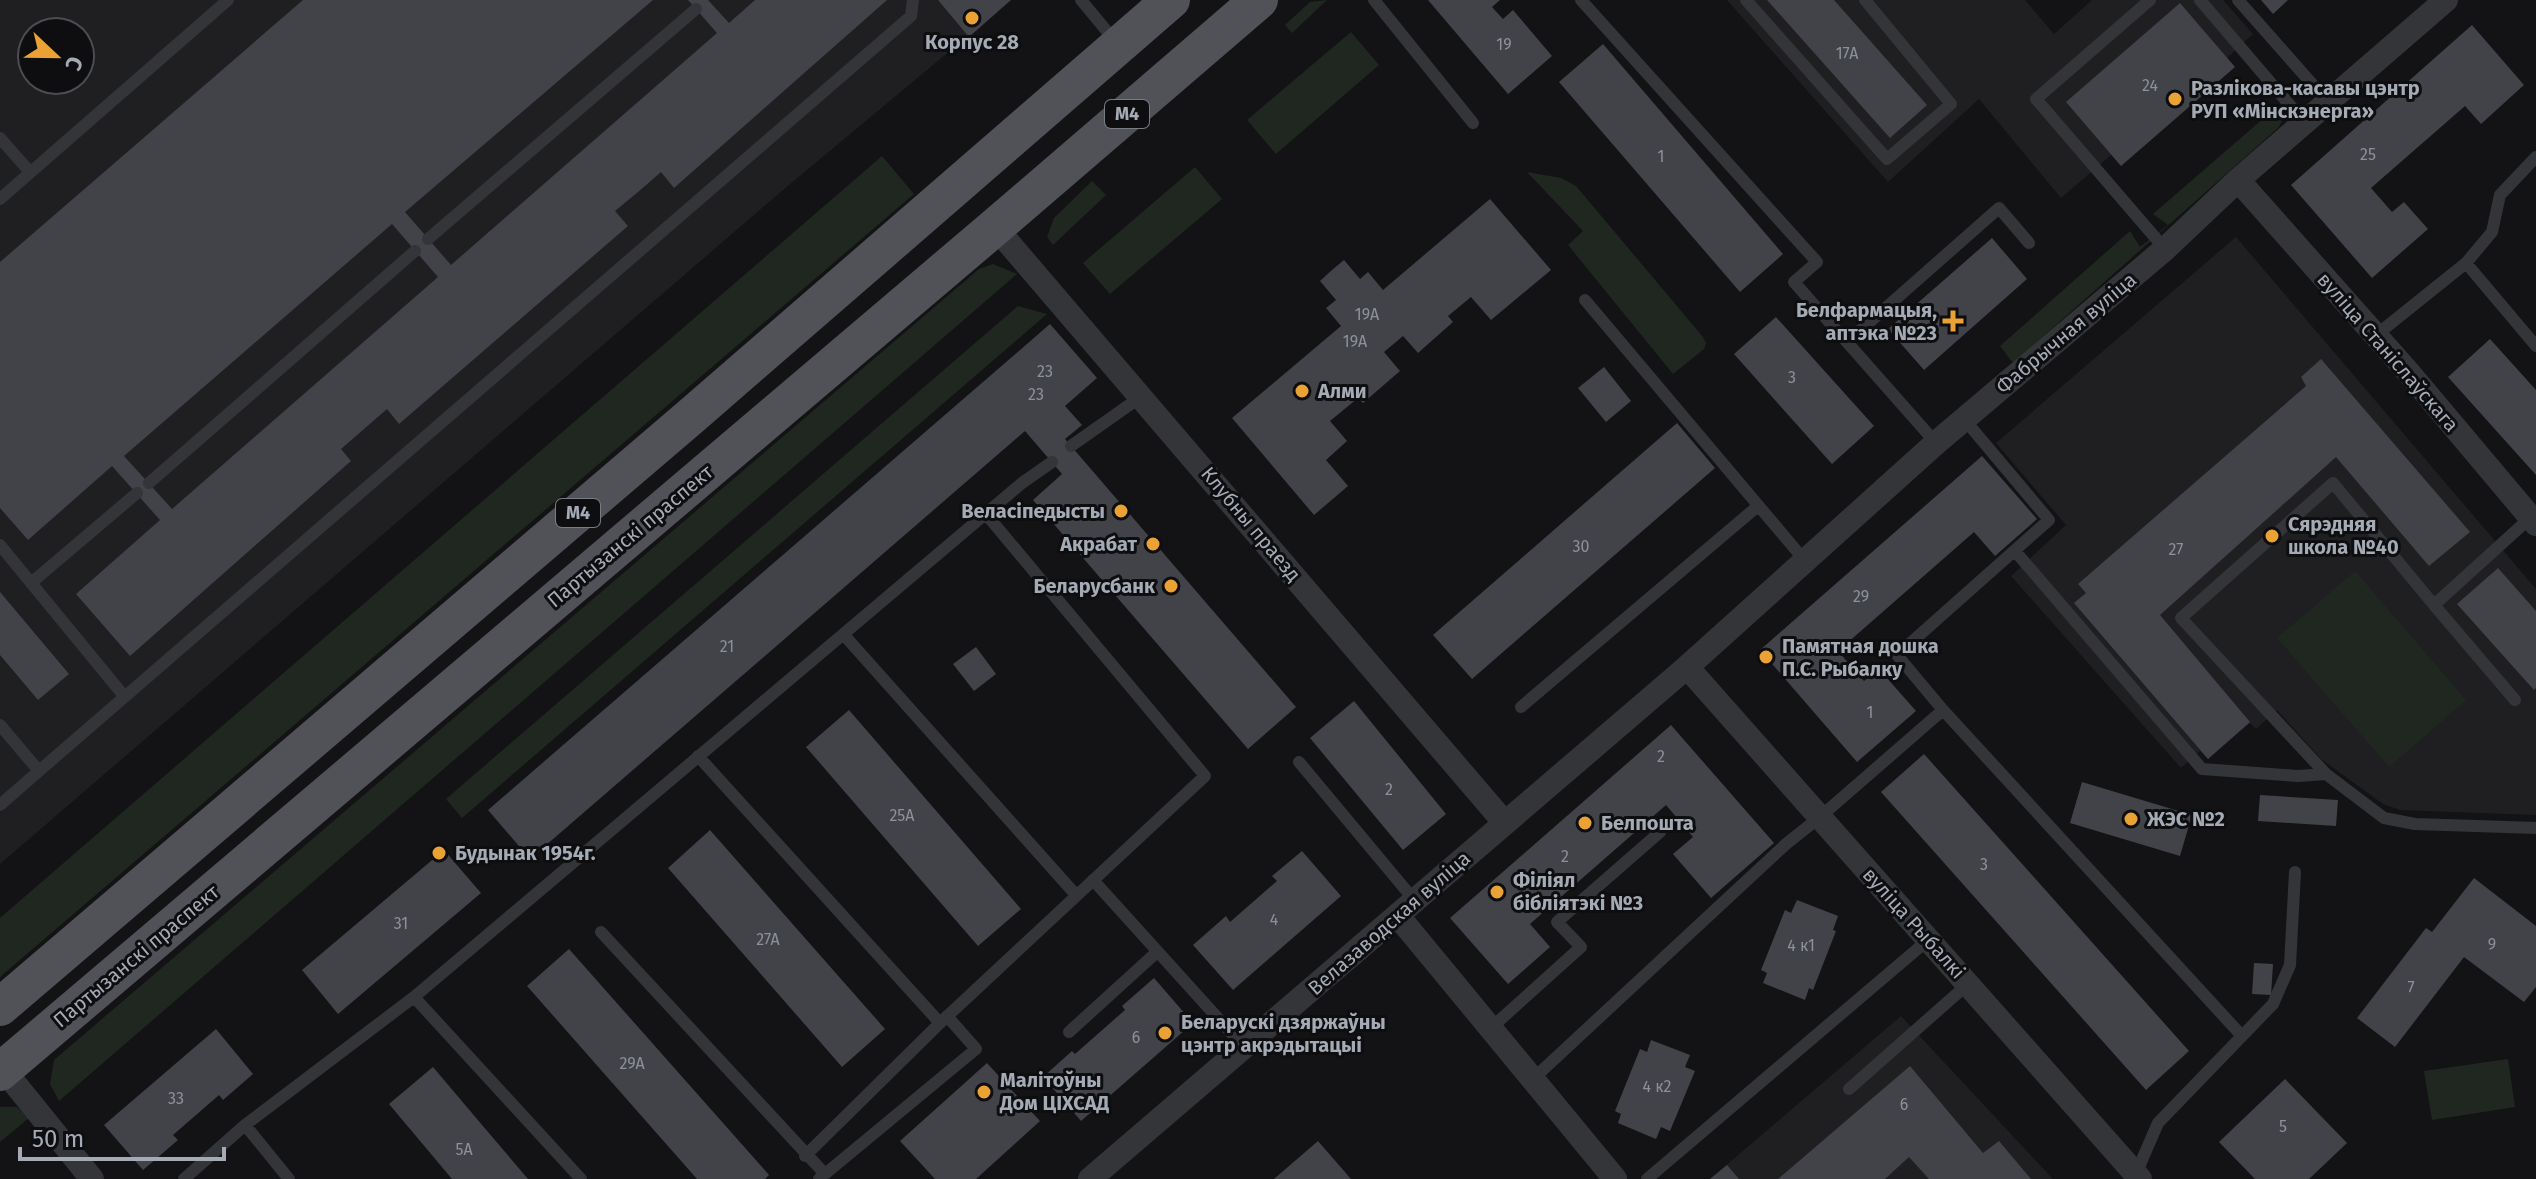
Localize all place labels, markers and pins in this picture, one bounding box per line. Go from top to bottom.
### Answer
marker: Корпус 28 [963,9,981,27]
place label: Корпус 28 [925,30,1019,54]
place label: Разлікова-касавы цэнтр РУП «Мінскэнерга» [2191,76,2420,123]
marker: Разлікова-касавы цэнтр РУП «Мінскэнерга» [2166,90,2184,108]
place label: Белфармацыя, аптэка №23 [1796,298,1937,345]
marker: Белфармацыя, аптэка №23 [1944,312,1962,330]
place label: Алми [1317,379,1366,403]
marker: Алми [1293,382,1311,400]
place label: Веласіпедысты [961,499,1105,523]
marker: Веласіпедысты [1112,502,1130,520]
place label: Сярэдняя школа №40 [2288,512,2399,559]
marker: Сярэдняя школа №40 [2263,527,2281,545]
place label: Акрабат [1059,532,1138,556]
marker: Акрабат [1144,535,1162,553]
place label: Беларусбанк [1034,574,1156,598]
marker: Беларусбанк [1162,577,1180,595]
place label: Памятная дошка П.С. Рыбалку [1782,634,1939,681]
marker: Памятная дошка П.С. Рыбалку [1757,648,1775,666]
place label: ЖЭС №2 [2146,807,2225,831]
marker: ЖЭС №2 [2122,810,2140,828]
place label: Белпошта [1601,811,1694,835]
marker: Белпошта [1576,814,1594,832]
place label: Будынак 1954г. [455,841,596,865]
marker: Будынак 1954г. [430,844,448,862]
place label: Філіял бібліятэкі №3 [1513,868,1643,915]
marker: Філіял бібліятэкі №3 [1488,883,1506,901]
place label: Беларускі дзяржаўны цэнтр акрэдытацыі [1181,1010,1386,1057]
marker: Беларускі дзяржаўны цэнтр акрэдытацыі [1156,1024,1174,1042]
place label: Малітоўны Дом ЦІХСАД [999,1068,1110,1115]
marker: Малітоўны Дом ЦІХСАД [975,1083,993,1101]

